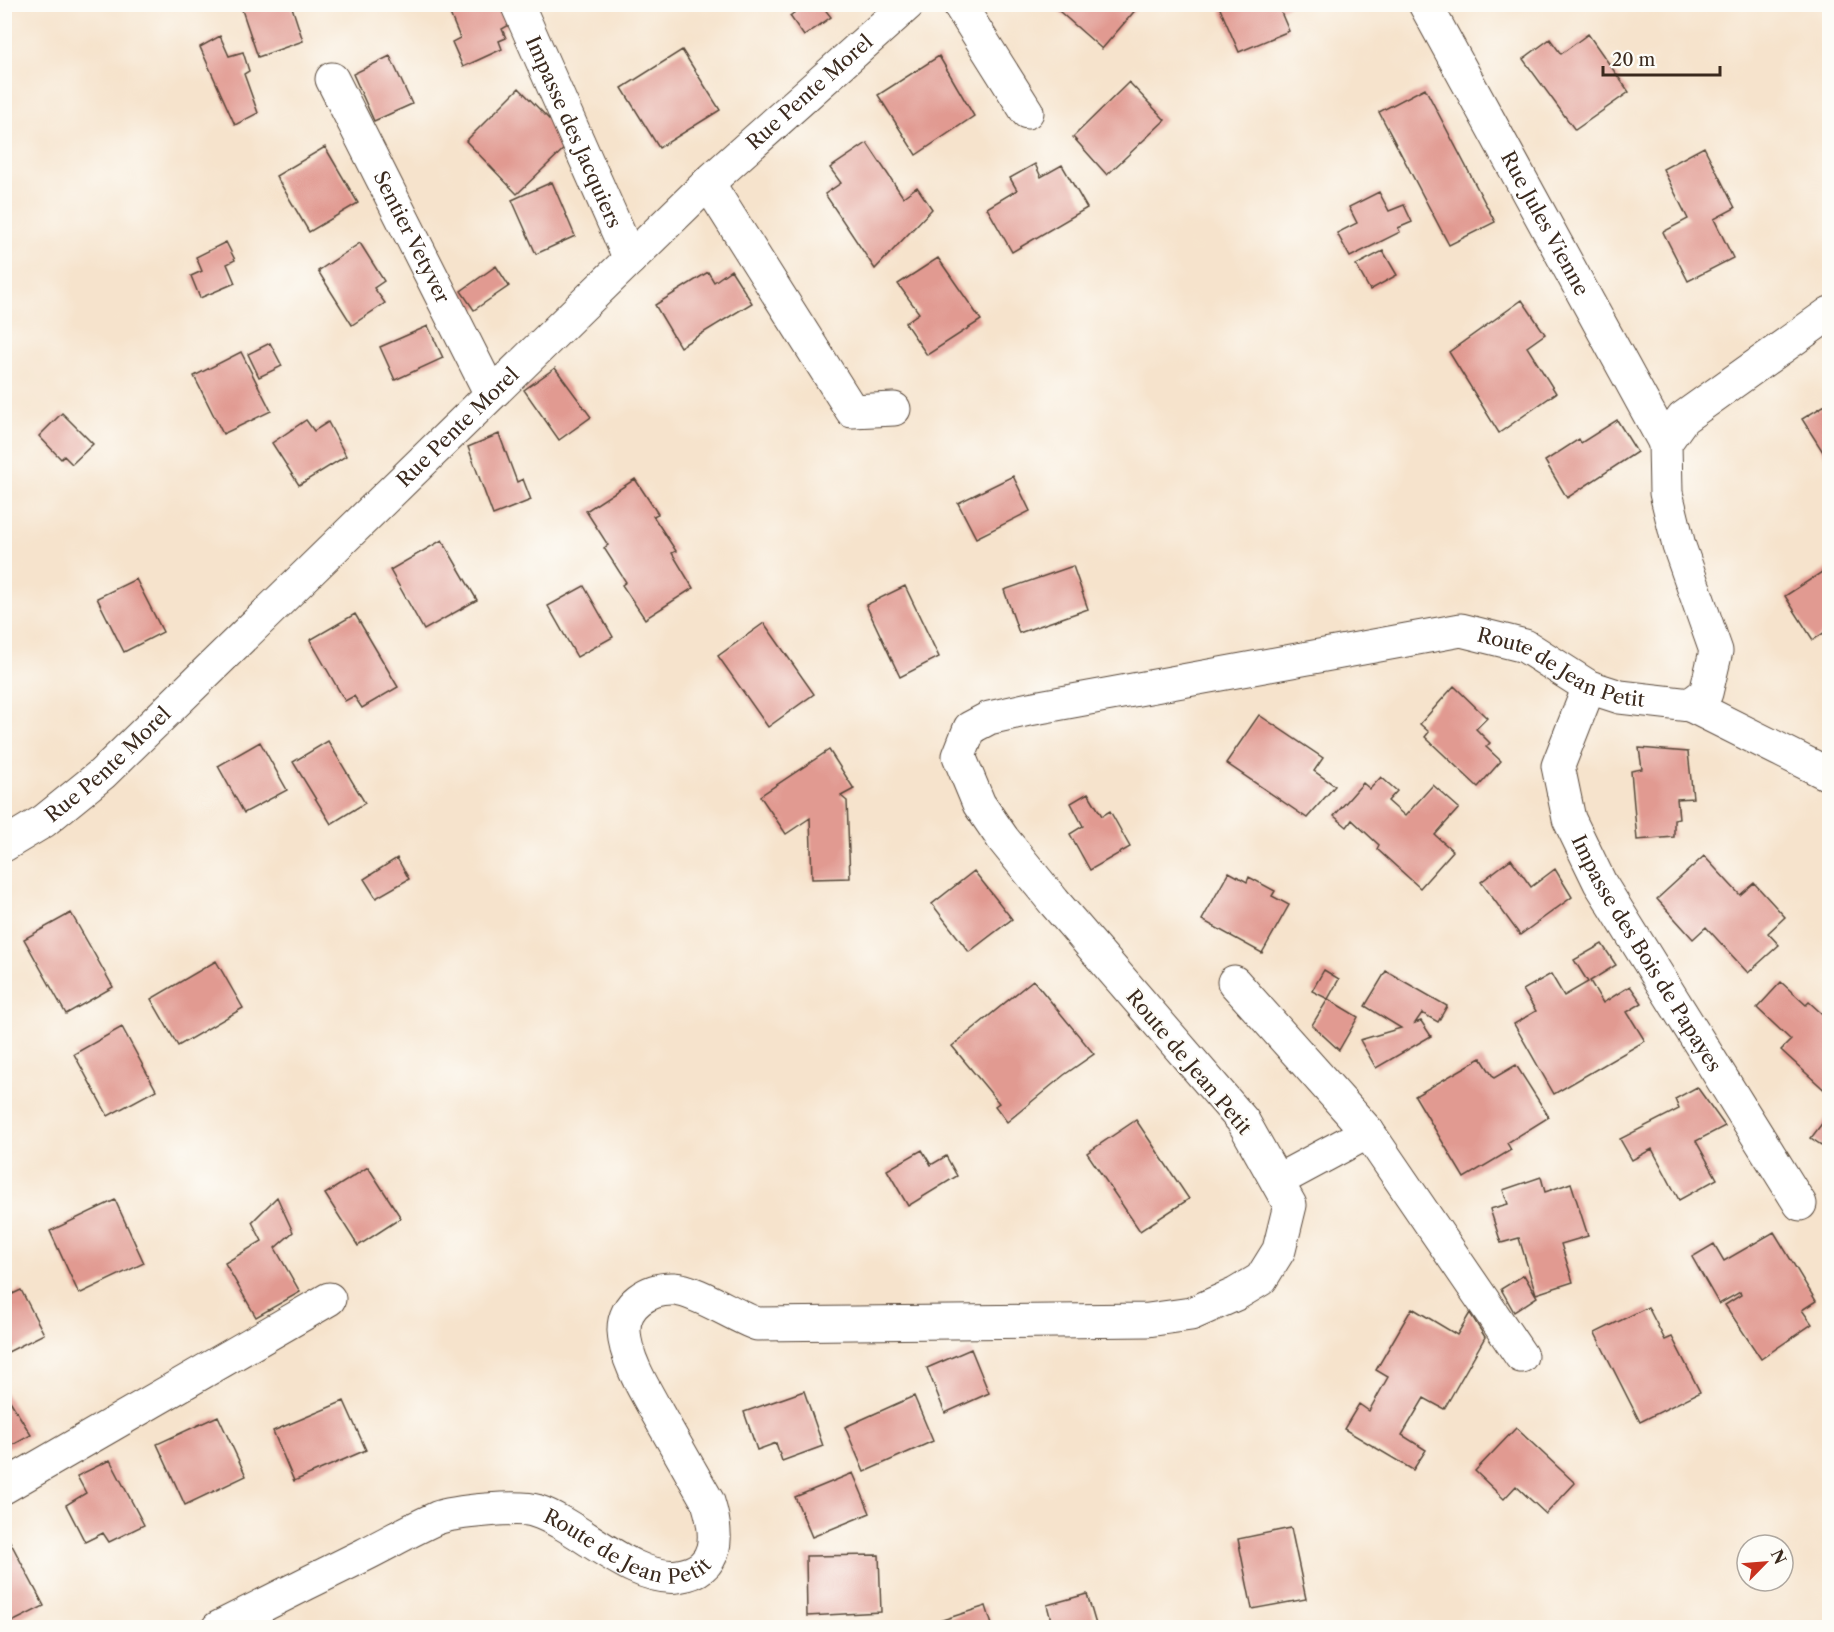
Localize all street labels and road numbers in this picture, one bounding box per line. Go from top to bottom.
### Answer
street label: Rue Pente Morel [742,30,877,155]
street label: Impasse des Jacquiers [521,32,627,232]
street label: Rue Jules Vienne [1496,147,1594,300]
street label: Sentier Vetyver [368,167,455,308]
street label: Rue Pente Morel [392,362,524,492]
street label: Route de Jean Petit [1475,623,1646,712]
street label: Rue Pente Morel [40,702,176,827]
street label: Impasse des Bois de Papayes [1566,831,1726,1076]
street label: Route de Jean Petit [1121,985,1257,1139]
street label: Route de Jean Petit [540,1504,716,1589]

